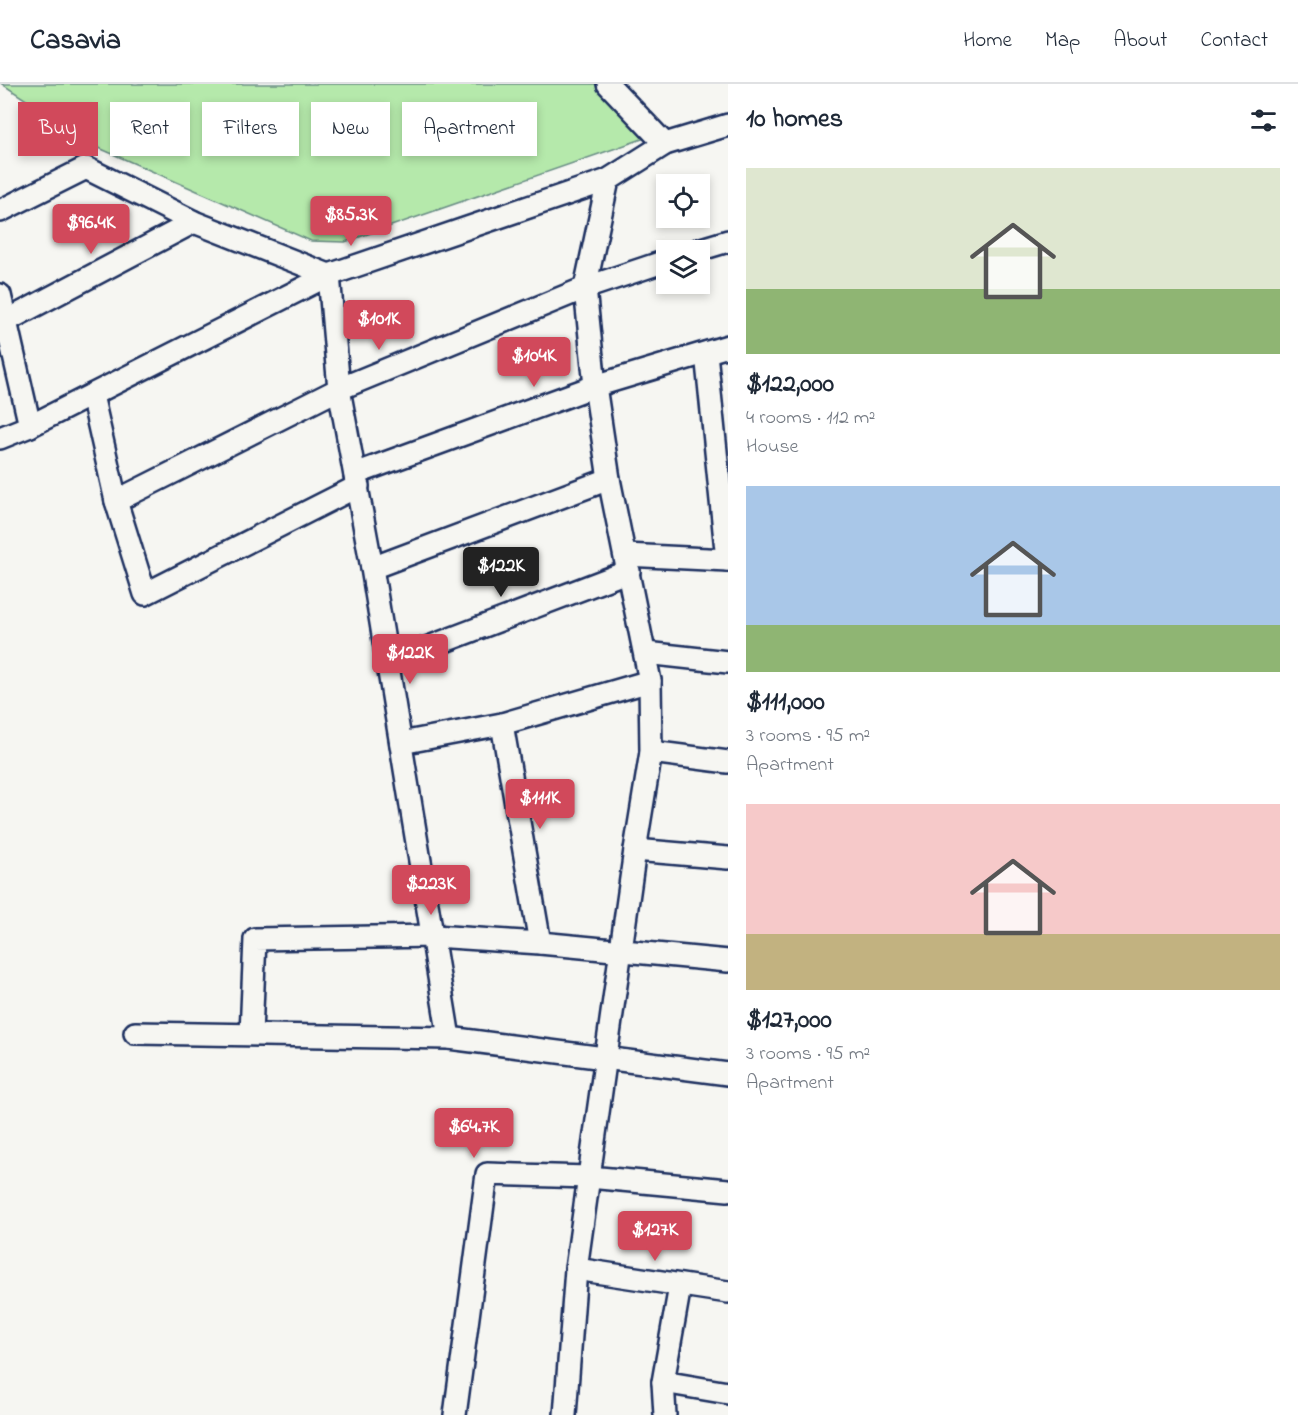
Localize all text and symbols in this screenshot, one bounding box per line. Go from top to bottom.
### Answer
text: Casavia [30,21,121,62]
text: Home [963,26,1012,56]
text: Map [1045,26,1080,56]
text: About [1113,26,1167,56]
text: Contact [1200,26,1268,56]
text: 10 homes [746,101,843,139]
chip: Buy [18,102,98,156]
chip: Rent [110,102,190,156]
chip: Filters [202,102,299,156]
chip: New [311,102,390,156]
chip: Apartment [402,102,537,156]
icon: filters [1247,104,1280,137]
map controls [656,174,710,294]
button: locate [656,174,710,228]
pin: $85.3K [302,196,400,247]
text: $85.3K [324,201,378,230]
pin: $96.4K [42,204,140,255]
icon: home [959,207,1067,315]
text: $96.4K [67,209,115,238]
button: layers [656,240,710,294]
pin: $101K [337,300,421,351]
text: $101K [357,305,401,334]
pin: $104K [492,337,576,388]
text: $104K [511,342,557,371]
text: $122,000 [746,366,834,404]
text: 4 rooms · 112 m² [746,404,875,433]
text: House [746,433,799,462]
icon: home [959,525,1067,633]
pin: $122K [459,547,543,598]
text: $122K [477,552,525,581]
pin: $122K [368,634,452,685]
text: $122K [386,639,434,668]
text: $111,000 [746,684,825,722]
text: 3 rooms · 95 m² [746,722,870,751]
text: Apartment [746,751,834,780]
pin: $111K [498,779,582,830]
text: $111K [520,784,560,813]
icon: home [959,843,1067,951]
pin: $223K [389,865,473,916]
text: $223K [406,870,456,899]
text: $127,000 [746,1002,832,1040]
text: 3 rooms · 95 m² [746,1040,870,1069]
text: Apartment [746,1069,834,1098]
pin: $64.7K [425,1108,523,1159]
text: $64.7K [448,1113,500,1142]
pin: $127K [613,1211,697,1262]
text: $127K [632,1216,678,1245]

